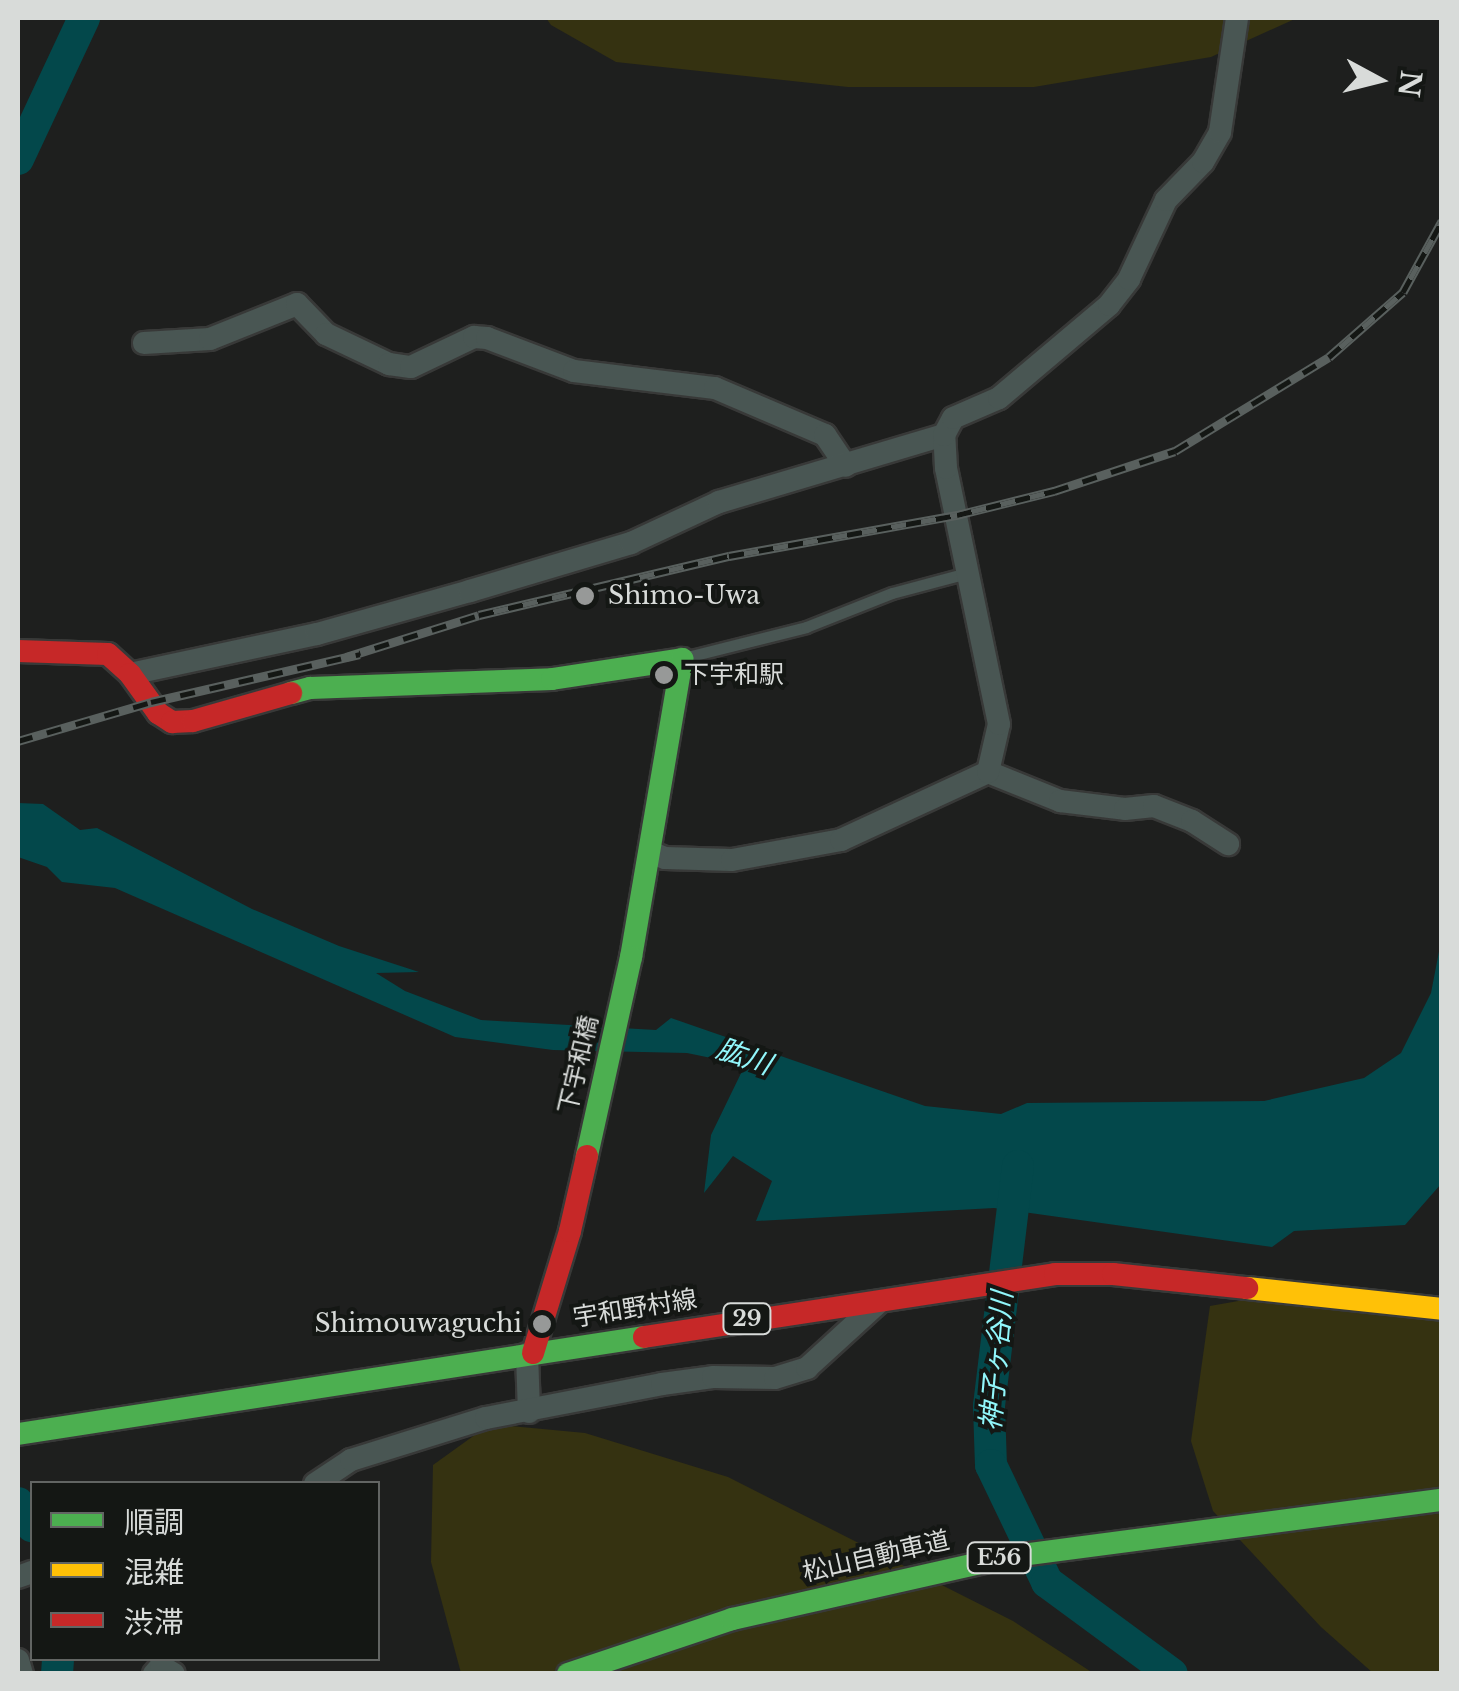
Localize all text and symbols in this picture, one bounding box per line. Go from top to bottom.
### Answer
north arrow [1329,30,1429,130]
text: N [1390,69,1428,99]
place label: Shimo-Uwa [608,581,760,611]
marker: Shimo-Uwa [572,583,598,609]
place label: 下宇和駅 [684,660,784,690]
marker: 下宇和駅 [653,664,675,686]
street label: 下宇和橋 [553,1013,605,1117]
water label: 肱川 [712,1032,776,1082]
street label: 宇和野村線 [571,1284,699,1334]
water label: 神子ヶ谷川 [974,1290,1020,1432]
road number: 29 [722,1302,772,1336]
place label: Shimouwaguchi [314,1309,522,1339]
marker: Shimouwaguchi [531,1313,553,1335]
legend [30,1481,380,1661]
text: 順調 [124,1504,184,1541]
street label: 松山自動車道 [800,1526,952,1588]
road number: E56 [966,1541,1032,1575]
text: 混雑 [124,1554,184,1591]
text: 渋滞 [124,1604,184,1641]

